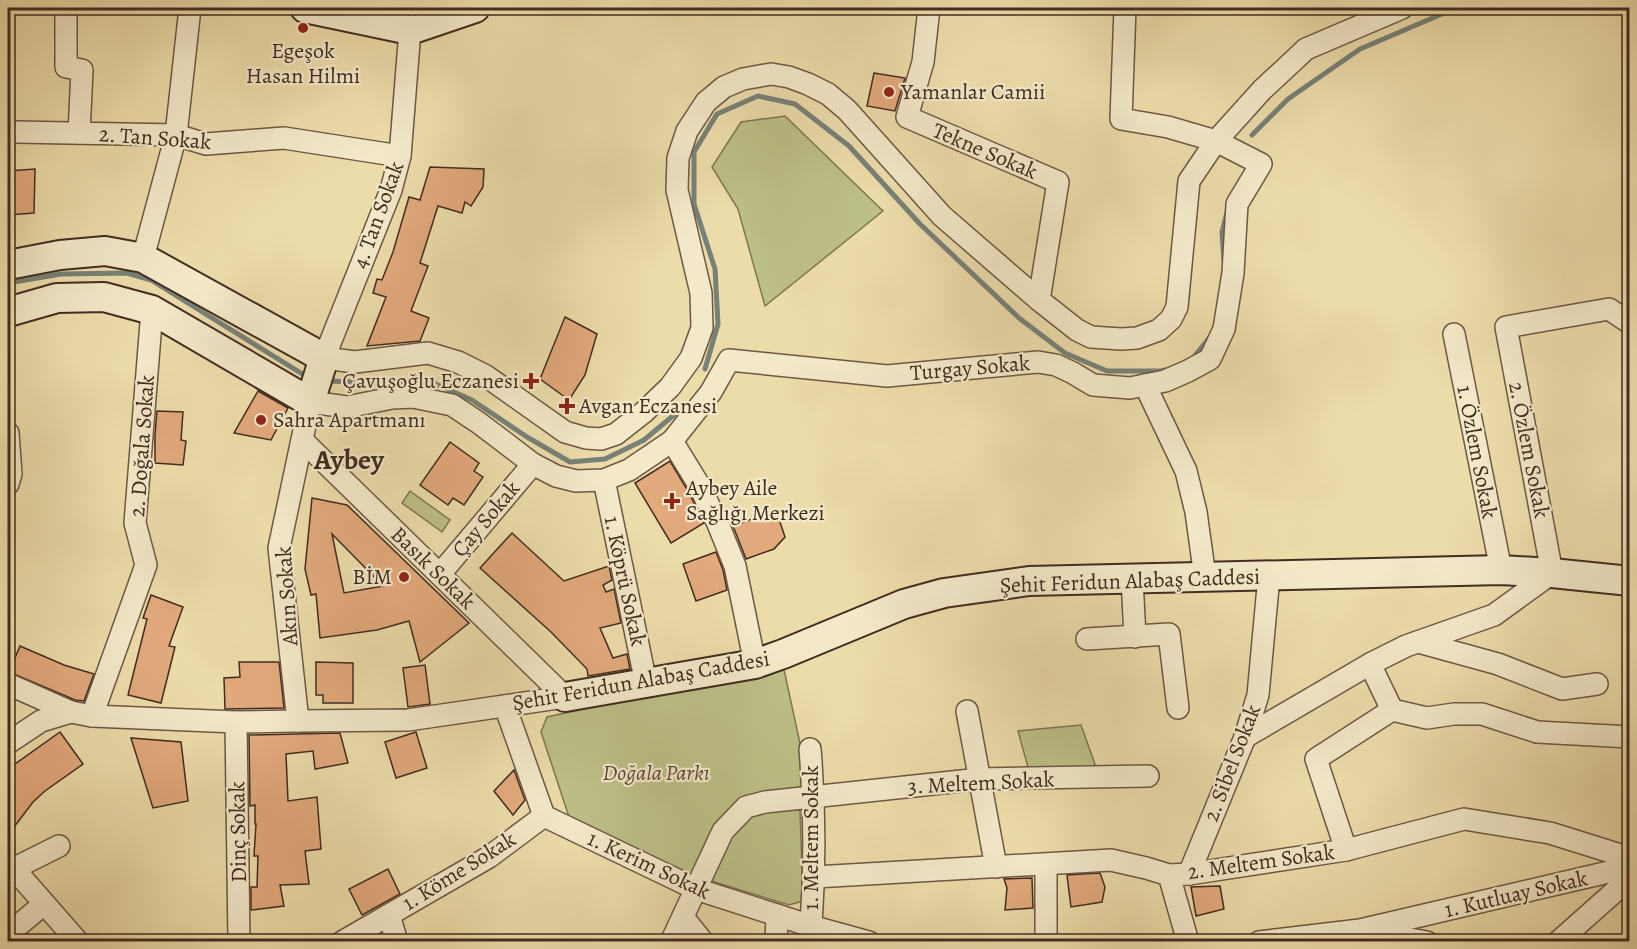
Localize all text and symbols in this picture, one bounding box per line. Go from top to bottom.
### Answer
marker: Egeşok Hasan Hilmi [296,21,310,35]
place label: Egeşok Hasan Hilmi [246,36,360,91]
place label: Yamanlar Camii [900,77,1046,107]
marker: Yamanlar Camii [882,85,896,99]
street label: Tekne Sokak [928,115,1042,187]
street label: 2. Tan Sokak [98,119,212,157]
street label: 4. Tan Sokak [345,157,411,273]
street label: Turgay Sokak [909,348,1031,388]
place label: Çavuşoğlu Eczanesi [342,366,519,396]
street label: 2. Doğala Sokak [122,374,162,518]
marker: Çavuşoğlu Eczanesi [524,374,538,388]
street label: 2. Özlem Sokak [1501,379,1557,521]
street label: 1. Özlem Sokak [1449,383,1505,521]
place label: Avgan Eczanesi [578,391,717,421]
marker: Avgan Eczanesi [560,399,574,413]
place label: Sahra Apartmanı [273,405,426,435]
marker: Sahra Apartmanı [254,413,268,427]
district label: Aybey [313,441,385,479]
place label: Aybey Aile Sağlığı Merkezi [685,473,825,528]
street label: Çay Sokak [445,474,527,564]
marker: Aybey Aile Sağlığı Merkezi [663,492,681,510]
street label: 1. Köprü Sokak [597,513,653,649]
street label: Basık Sokak [384,520,482,616]
street label: Akın Sokak [269,545,306,648]
street label: Şehit Feridun Alabaş Caddesi [999,561,1261,601]
place label: BİM [352,562,392,592]
marker: BİM [397,570,411,584]
street label: Şehit Feridun Alabaş Caddesi [510,644,772,718]
street label: 2. Sibel Sokak [1196,700,1268,826]
park label: Doğala Parkı [602,758,710,788]
street label: 3. Meltem Sokak [907,764,1055,802]
street label: 1. Meltem Sokak [796,765,826,911]
street label: Dinç Sokak [222,781,254,883]
street label: 1. Kerim Sokak [583,823,715,907]
street label: 1. Köme Sokak [397,824,522,918]
street label: 2. Meltem Sokak [1186,837,1336,887]
street label: 1. Kutluay Sokak [1442,863,1590,925]

